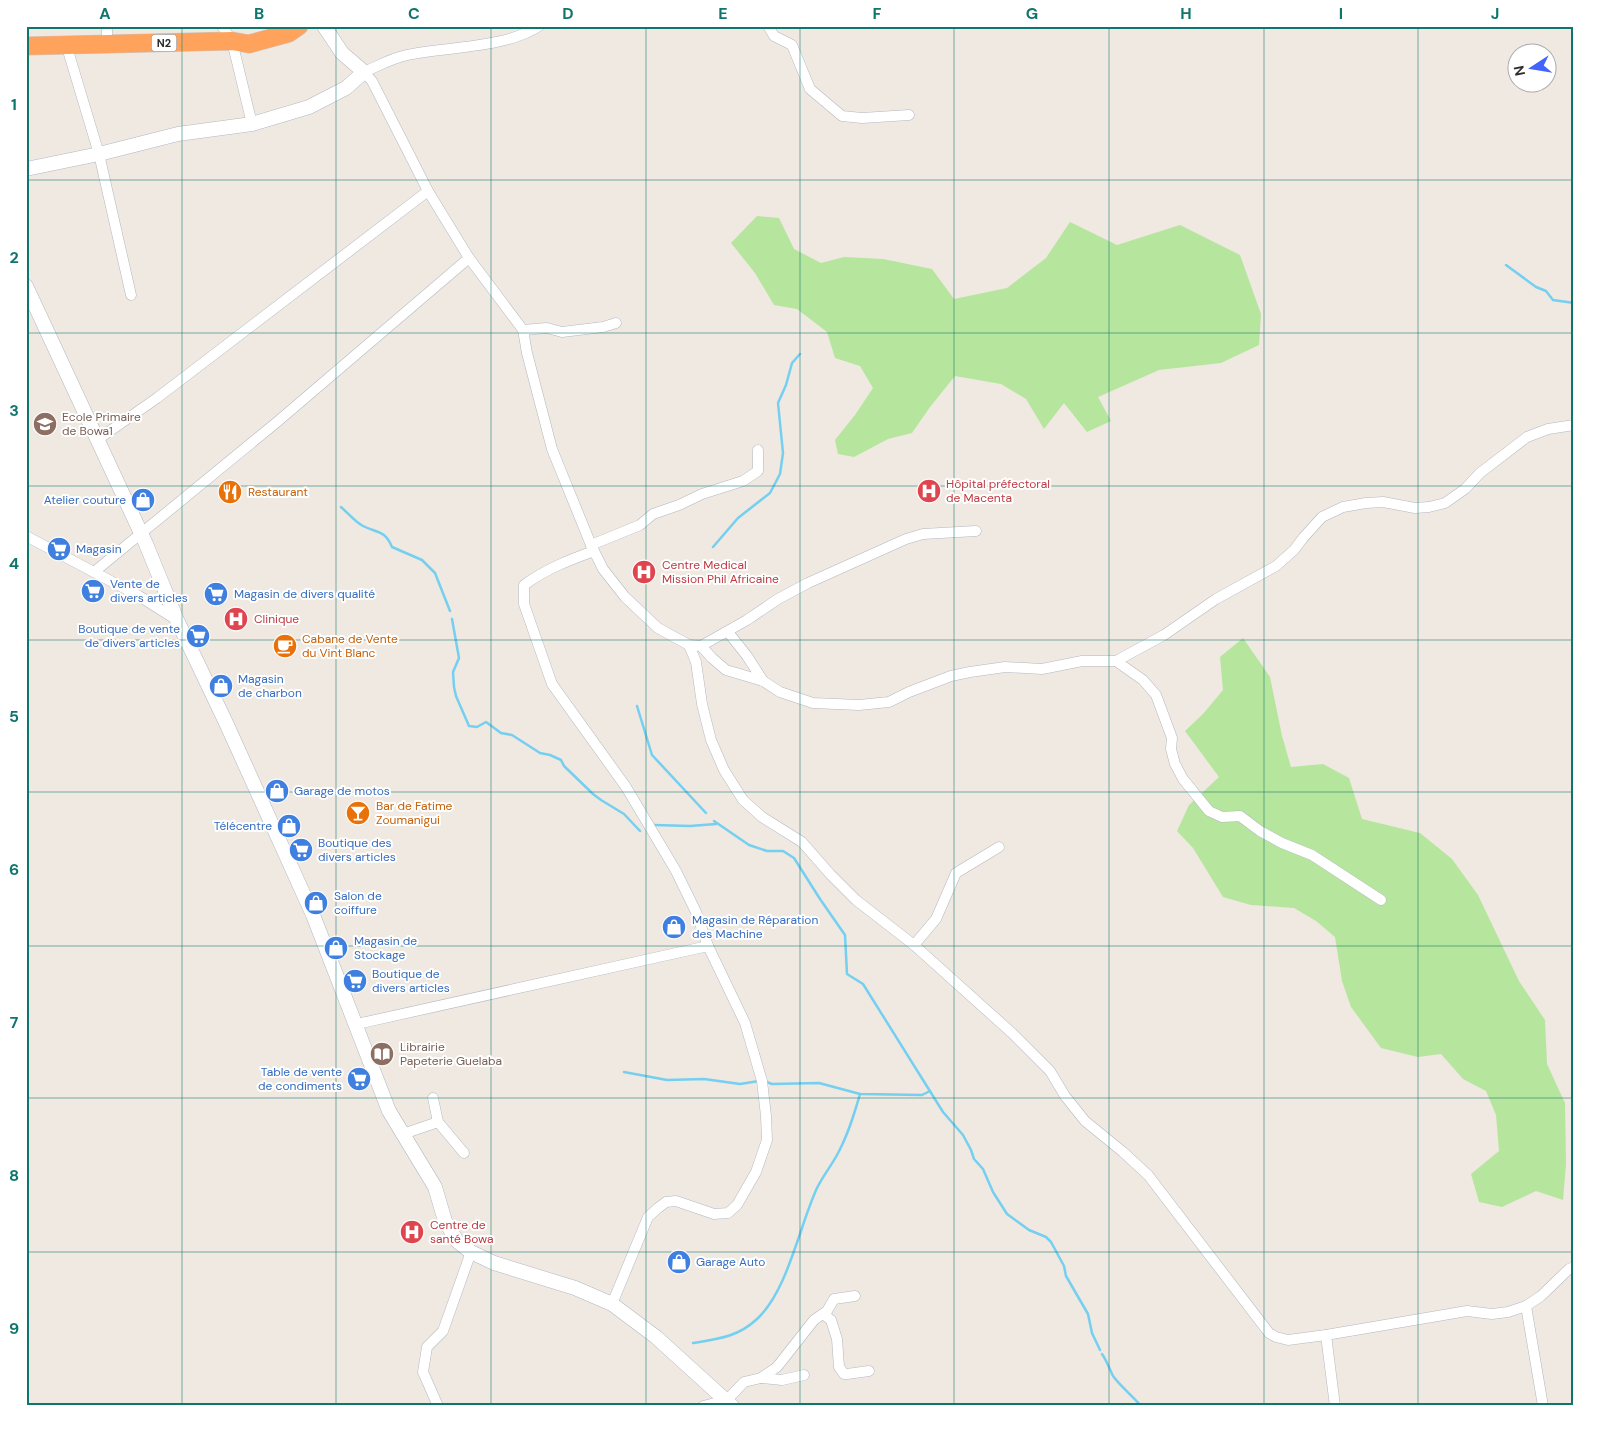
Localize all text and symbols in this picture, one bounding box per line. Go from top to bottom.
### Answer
text: A [99,3,111,24]
text: B [254,3,264,24]
text: C [408,3,420,24]
text: D [562,3,574,24]
text: E [718,3,728,24]
text: F [873,3,882,24]
text: G [1026,3,1038,24]
text: H [1180,3,1192,24]
text: I [1339,3,1343,24]
text: J [1491,3,1499,24]
road number: N2 [152,34,176,52]
north arrow [1508,42,1558,92]
text: N [1509,64,1529,78]
text: 1 [11,94,17,115]
text: 2 [9,247,19,268]
text: 3 [9,400,19,421]
place label: Ecole Primaire de Bowa1 [62,409,141,439]
school or university icon: Ecole Primaire de Bowa1 [32,411,58,437]
place label: Hôpital préfectoral de Macenta [946,476,1050,506]
hospital icon: Hôpital préfectoral de Macenta [916,478,942,504]
restaurant icon: Restaurant [217,479,243,505]
place label: Restaurant [248,484,308,500]
shop icon: Atelier couture [130,487,156,513]
place label: Atelier couture [44,492,126,508]
supermarket icon: Magasin [46,536,72,562]
place label: Magasin [76,541,122,557]
text: 4 [9,553,19,574]
place label: Centre Medical Mission Phil Africaine [662,557,779,587]
hospital icon: Centre Medical Mission Phil Africaine [631,559,657,585]
place label: Vente de divers articles [110,576,188,606]
supermarket icon: Vente de divers articles [80,578,106,604]
supermarket icon: Magasin de divers qualité [203,581,229,607]
place label: Magasin de divers qualité [234,586,375,602]
hospital icon: Clinique [223,606,249,632]
place label: Clinique [254,611,299,627]
place label: Boutique de vente de divers articles [78,621,180,651]
supermarket icon: Boutique de vente de divers articles [185,623,211,649]
place label: Cabane de Vente du Vint Blanc [302,631,398,661]
cafe icon: Cabane de Vente du Vint Blanc [272,633,298,659]
place label: Magasin de charbon [238,671,302,701]
shop icon: Magasin de charbon [208,673,234,699]
text: 5 [9,706,19,727]
shop icon: Garage de motos [264,778,290,804]
place label: Garage de motos [294,783,390,799]
place label: Bar de Fatime Zoumanigui [376,798,453,828]
bar icon: Bar de Fatime Zoumanigui [345,800,371,826]
shop icon: Télécentre [276,813,302,839]
place label: Télécentre [214,818,272,834]
place label: Boutique des divers articles [318,835,396,865]
supermarket icon: Boutique des divers articles [288,837,314,863]
text: 6 [9,859,19,880]
place label: Salon de coiffure [334,888,382,918]
shop icon: Salon de coiffure [303,890,329,916]
place label: Magasin de Réparation des Machine [692,912,818,942]
shop icon: Magasin de Réparation des Machine [661,914,687,940]
place label: Magasin de Stockage [354,933,417,963]
shop icon: Magasin de Stockage [323,935,349,961]
place label: Boutique de divers articles [372,966,450,996]
supermarket icon: Boutique de divers articles [342,968,368,994]
text: 7 [10,1012,19,1033]
place label: Librairie Papeterie Guelaba [400,1039,502,1069]
library icon: Librairie Papeterie Guelaba [369,1041,395,1067]
place label: Table de vente de condiments [258,1064,342,1094]
supermarket icon: Table de vente de condiments [346,1066,372,1092]
text: 8 [9,1165,19,1186]
place label: Centre de santé Bowa [430,1217,494,1247]
hospital icon: Centre de santé Bowa [399,1219,425,1245]
shop icon: Garage Auto [666,1249,692,1275]
place label: Garage Auto [696,1254,765,1270]
text: 9 [9,1318,19,1339]

